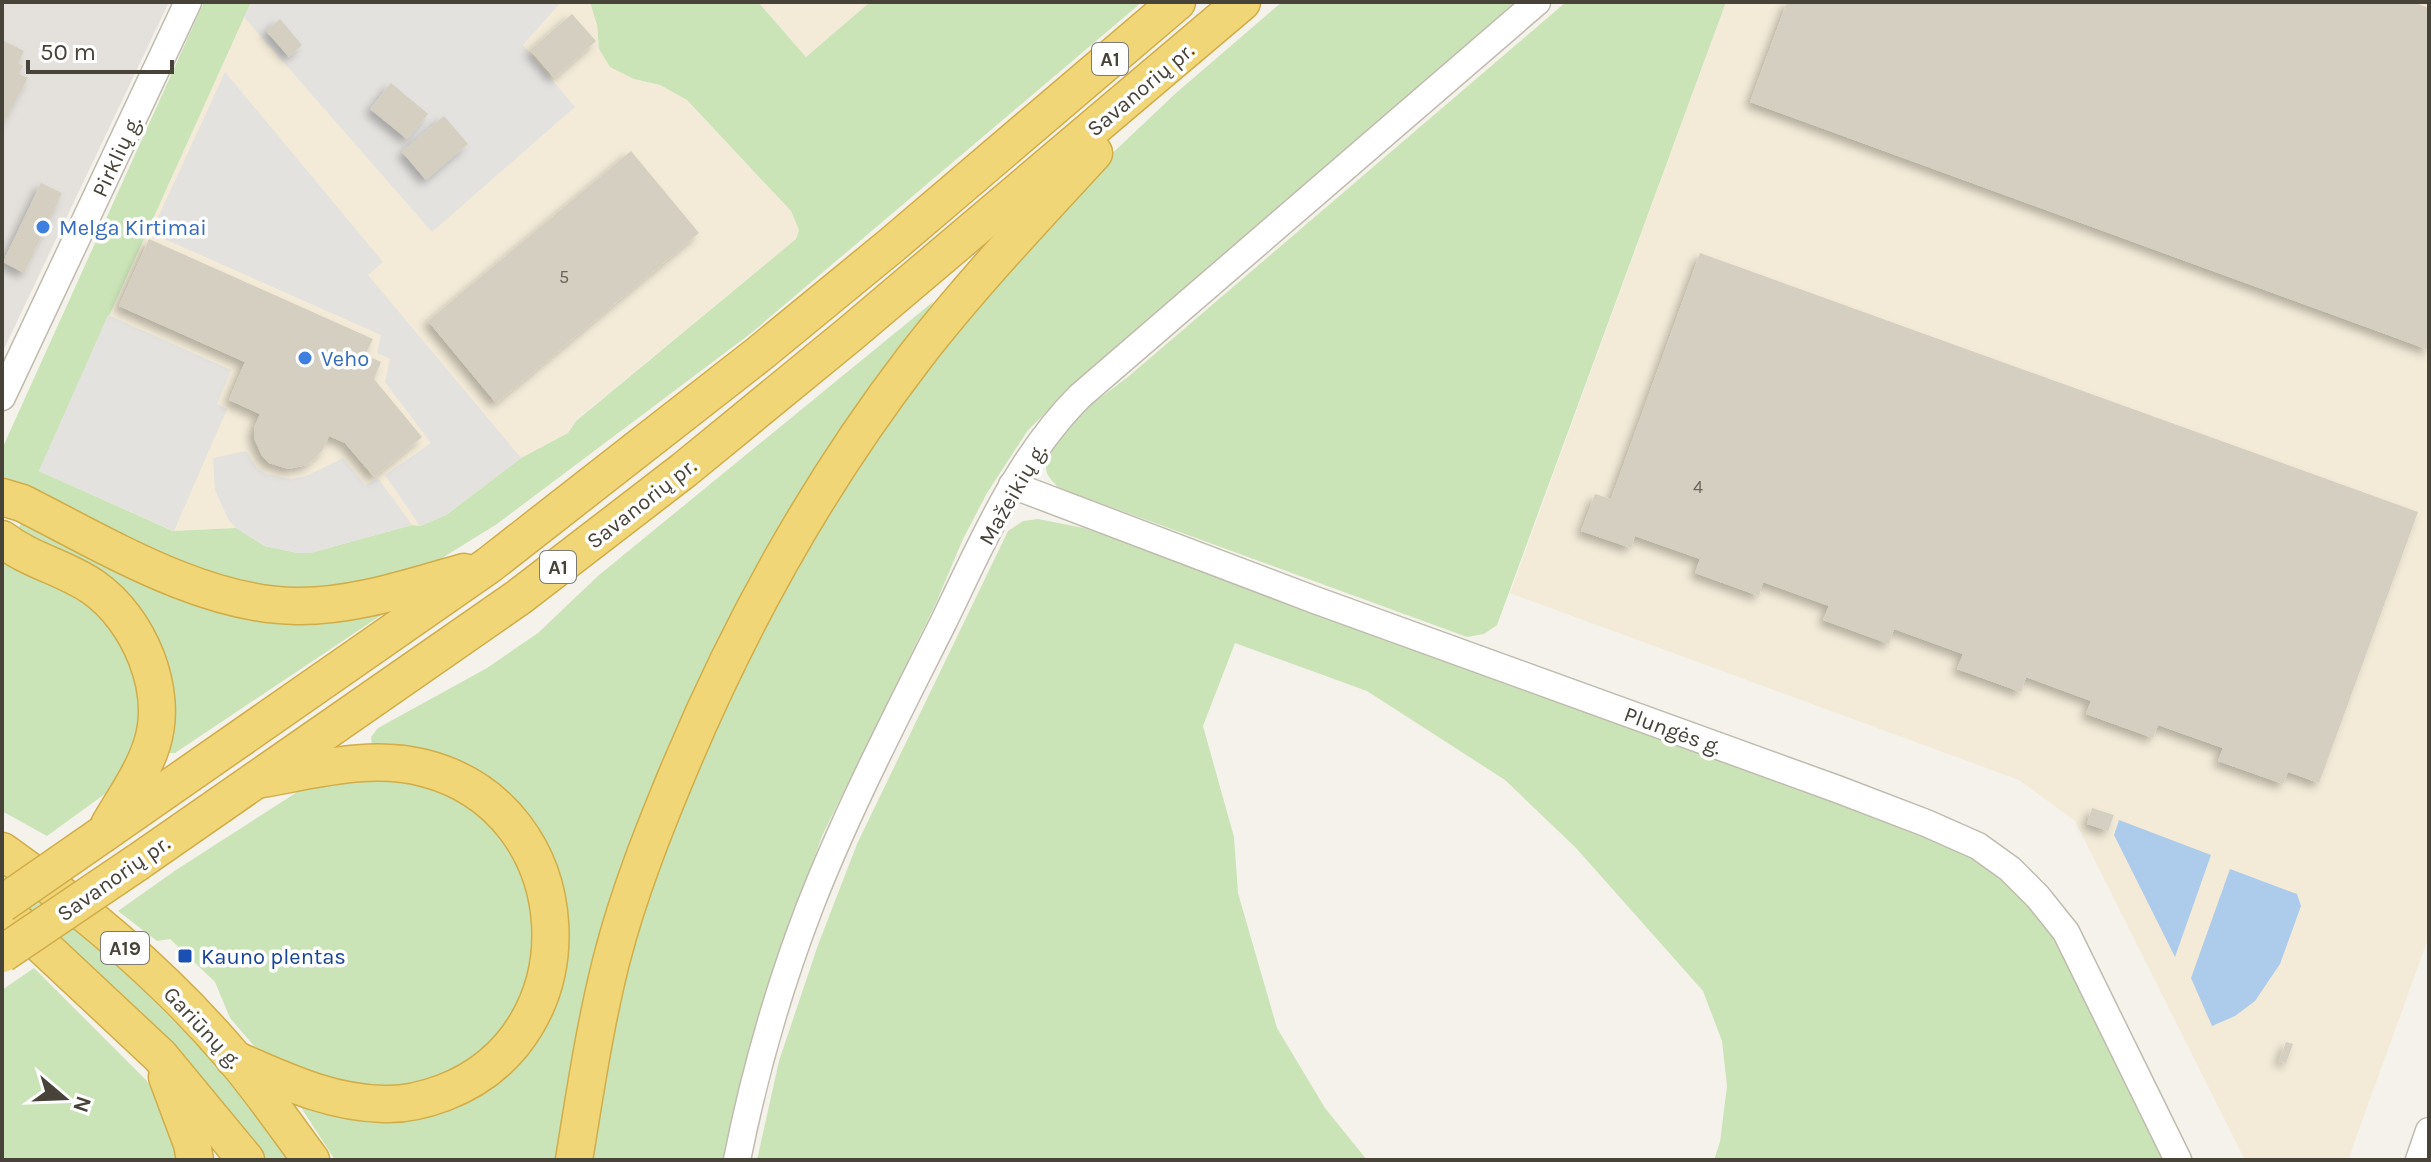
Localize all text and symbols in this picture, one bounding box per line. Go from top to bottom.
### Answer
scale bar [28,24,172,74]
street label: Savanorių pr. [1082,37,1199,142]
text: 50 m [40,38,96,66]
road number: A1 [1092,43,1128,75]
street label: Pirklių g. [87,112,147,201]
place label: Melga Kirtimai [59,215,207,241]
marker: Melga Kirtimai [34,218,52,236]
house number: 5 [559,266,569,288]
place label: Veho [321,346,369,372]
marker: Veho [296,349,314,367]
street label: Mažeikių g. [973,439,1052,550]
street label: Savanorių pr. [582,453,702,555]
house number: 4 [1693,476,1703,498]
road number: A1 [540,551,576,583]
street label: Plungės g. [1620,701,1725,761]
street label: Savanorių pr. [52,830,175,927]
road number: A19 [101,932,149,964]
place label: Kauno plentas [201,944,346,970]
marker: Kauno plentas [176,947,194,965]
street label: Gariūnų g. [158,981,247,1074]
north arrow [24,1058,104,1138]
text: N [67,1092,97,1116]

